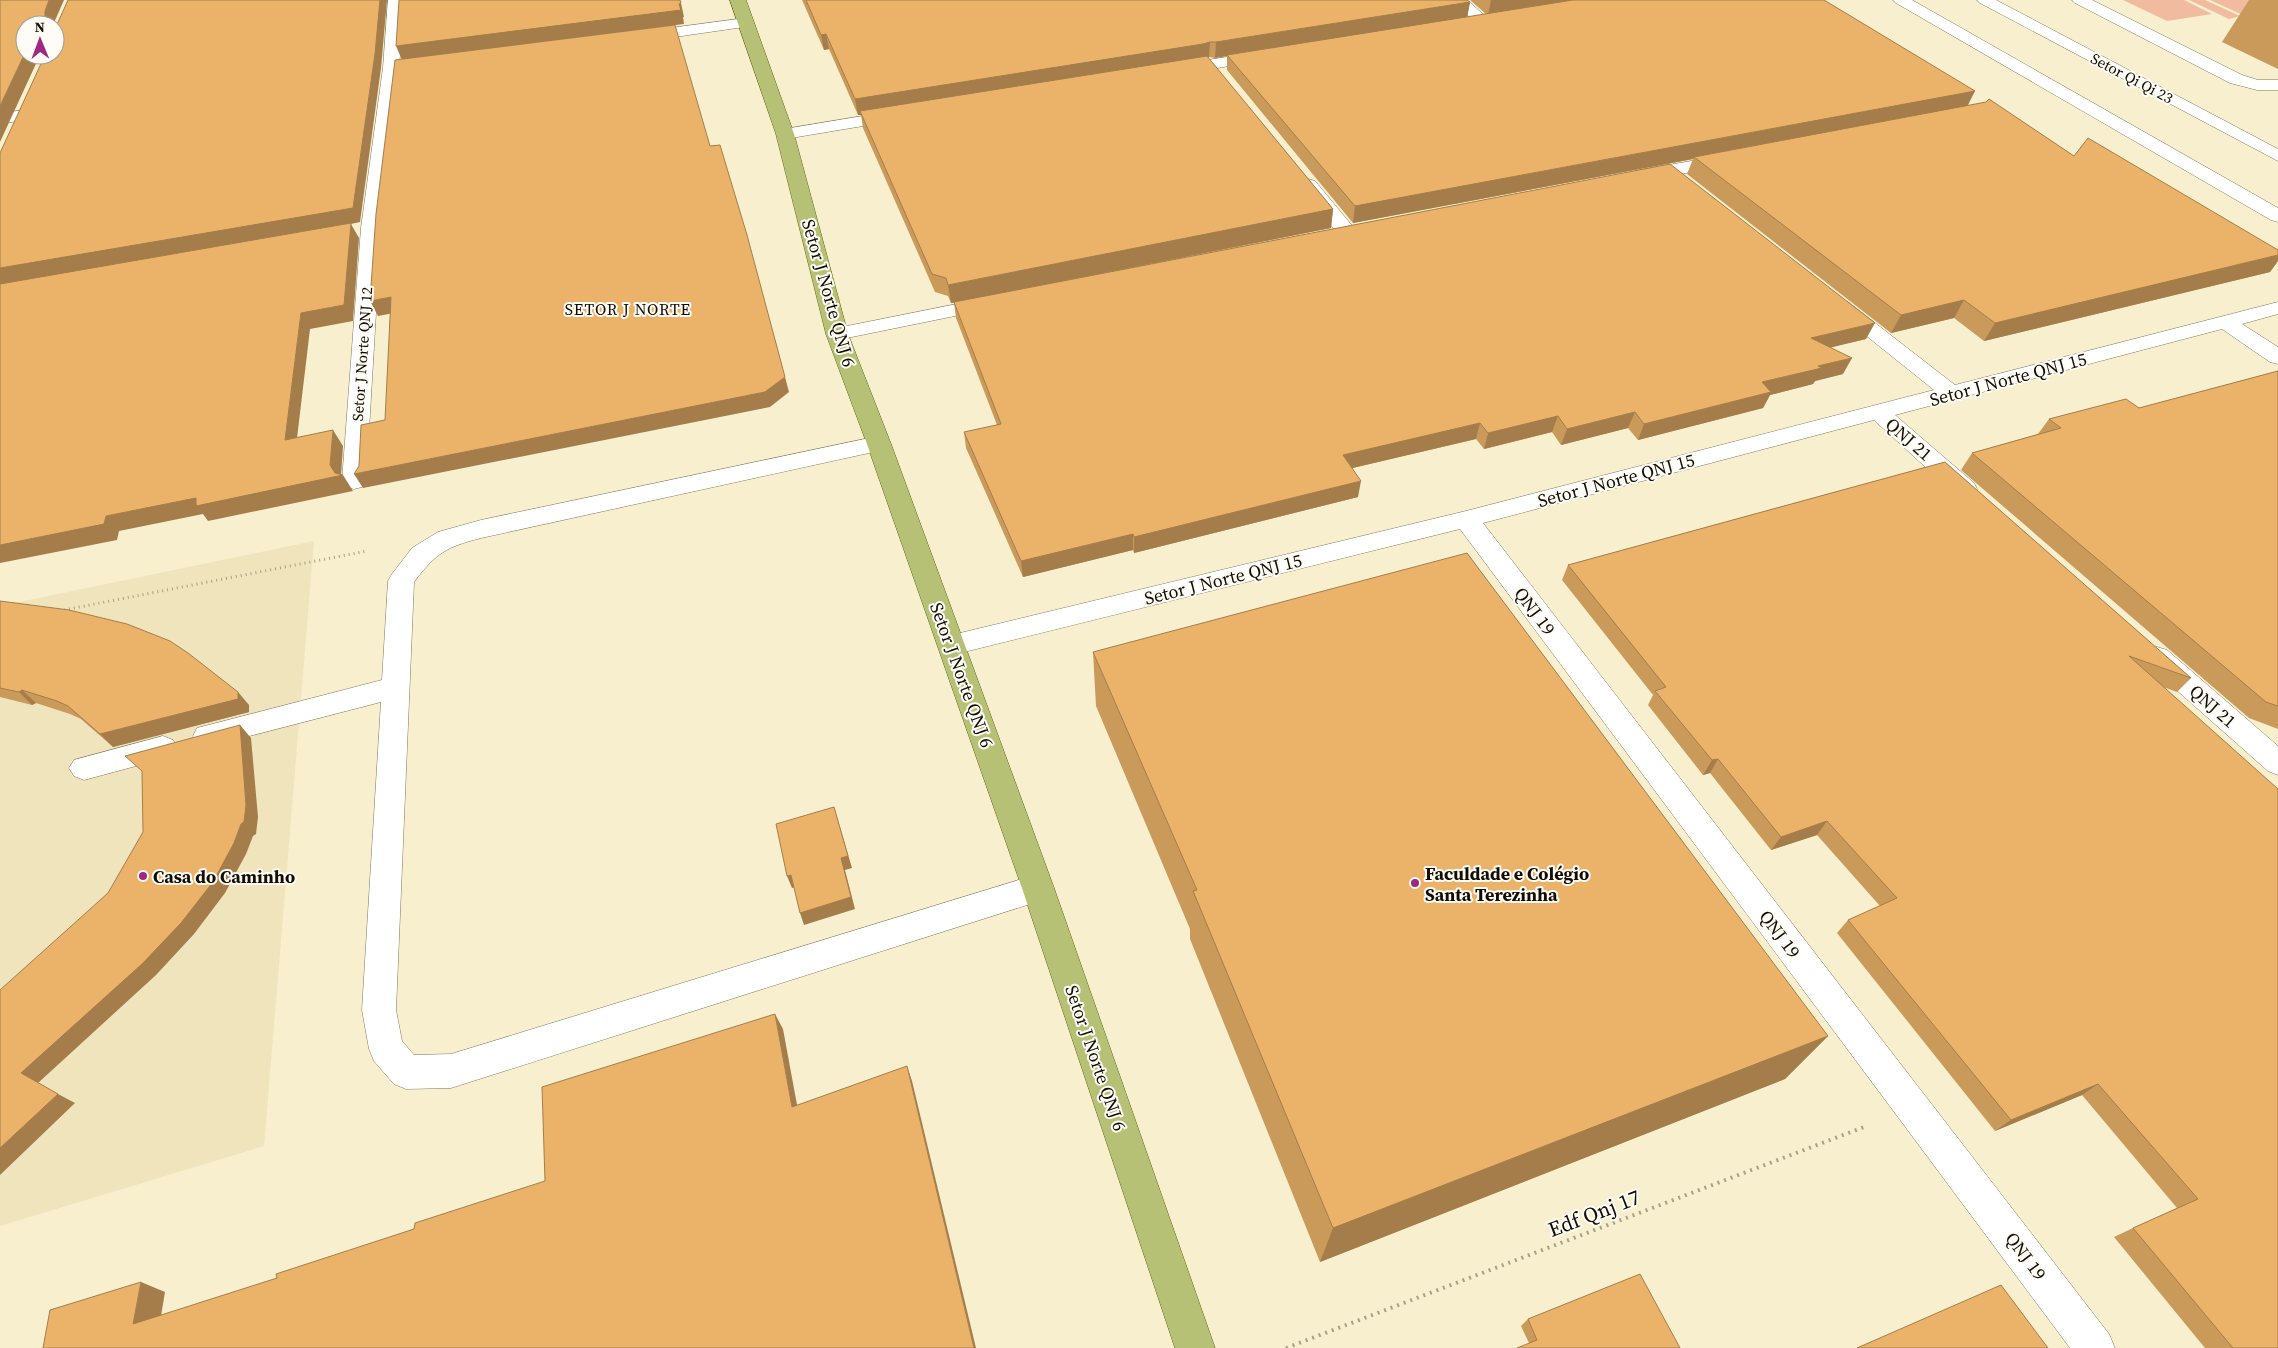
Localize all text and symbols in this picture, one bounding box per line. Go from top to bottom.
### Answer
north arrow [15,15,65,65]
text: N [34,17,45,37]
street label: Setor Qi Qi 23 [2087,48,2177,108]
street label: Setor J Norte QNJ 6 [796,216,862,370]
street label: Setor J Norte QNJ 12 [347,286,377,422]
district label: SETOR J NORTE [565,298,691,320]
street label: Setor J Norte QNJ 15 [1927,346,2089,412]
street label: QNJ 21 [1880,412,1938,466]
street label: Setor J Norte QNJ 15 [1535,447,1697,513]
street label: Setor J Norte QNJ 15 [1142,547,1304,611]
street label: QNJ 19 [1509,582,1561,640]
street label: Setor J Norte QNJ 6 [924,599,1000,751]
street label: QNJ 21 [2184,679,2242,733]
place label: Faculdade e Colégio Santa Terezinha [1425,861,1589,907]
place label: Casa do Caminho [153,864,295,889]
marker: Casa do Caminho [137,870,149,882]
marker: Faculdade e Colégio Santa Terezinha [1409,877,1421,889]
street label: QNJ 19 [1754,905,1806,963]
street label: Setor J Norte QNJ 6 [1059,982,1133,1134]
street label: Edf Qnj 17 [1544,1182,1644,1244]
street label: QNJ 19 [2000,1227,2052,1285]

